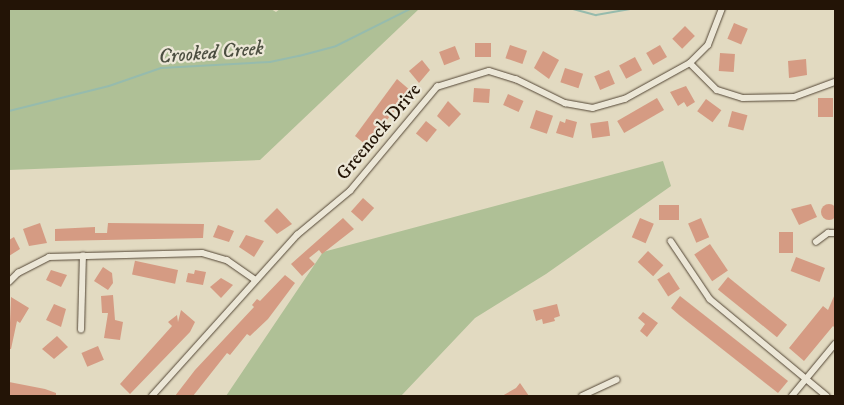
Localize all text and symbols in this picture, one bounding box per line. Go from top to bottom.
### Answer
water label: Crooked Creek [157,36,265,70]
street label: Greenock Drive [332,79,426,185]

